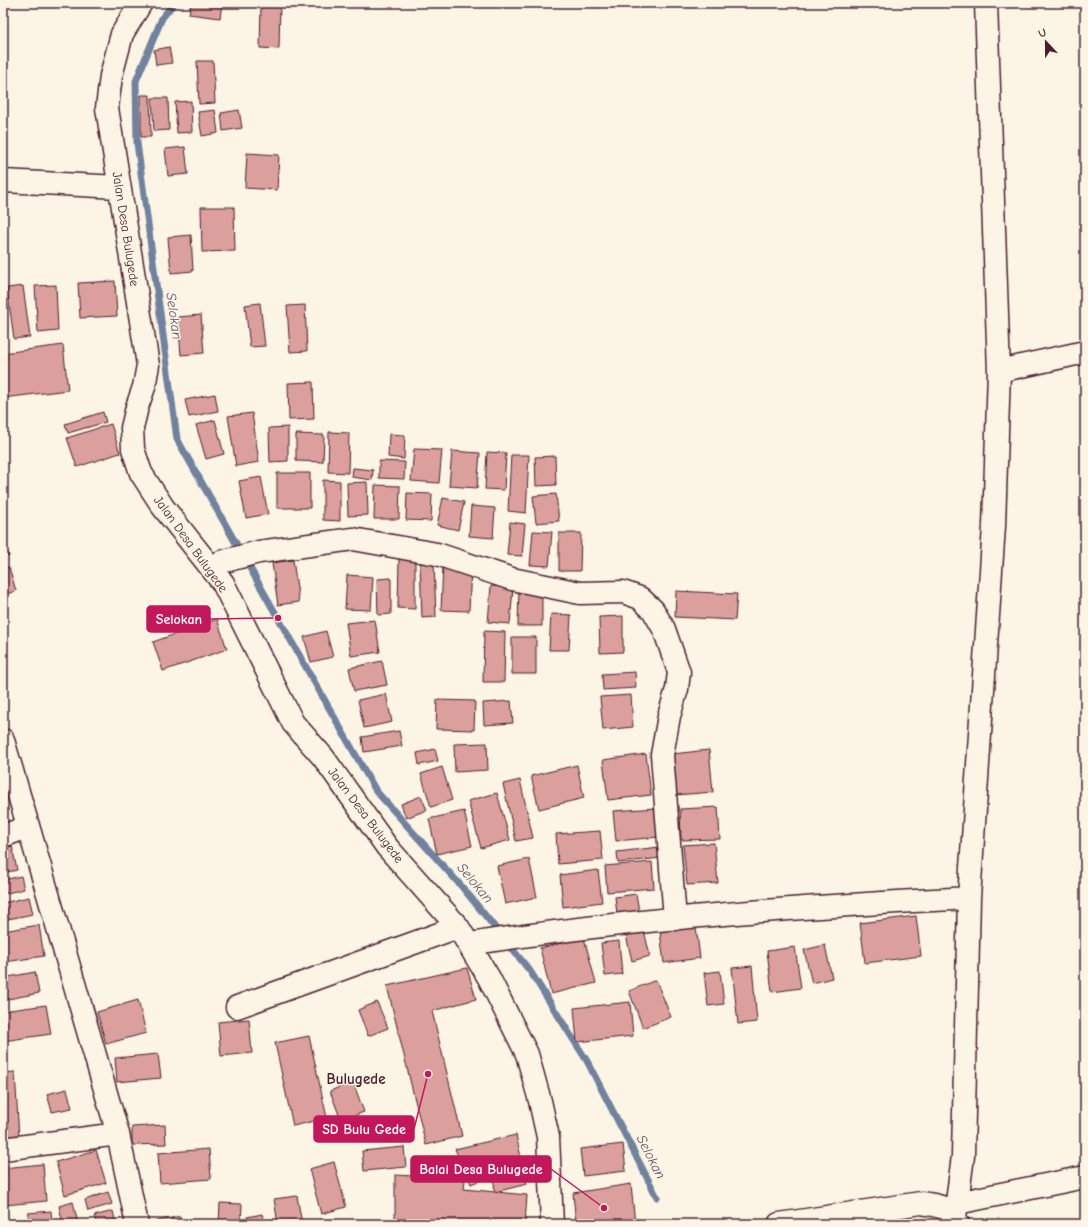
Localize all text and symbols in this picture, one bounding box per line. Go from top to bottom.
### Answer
north arrow [1026,22,1066,62]
text: U [1037,26,1048,41]
street label: Jalan Desa Bulugede [110,171,143,288]
water label: Selokan [162,292,186,341]
street label: Jalan Desa Bulugede [151,493,231,596]
callout: Selokan [147,606,210,632]
text: Selokan [156,611,202,628]
street label: Jalan Desa Bulugede [325,764,407,866]
water label: Selokan [453,860,497,907]
district label: Bulugede [326,1070,386,1088]
callout: SD Bulu Gede [314,1116,414,1142]
text: SD Bulu Gede [322,1121,406,1138]
water label: Selokan [633,1132,669,1182]
callout: Balai Desa Bulugede [411,1156,551,1182]
text: Balai Desa Bulugede [419,1161,543,1178]

